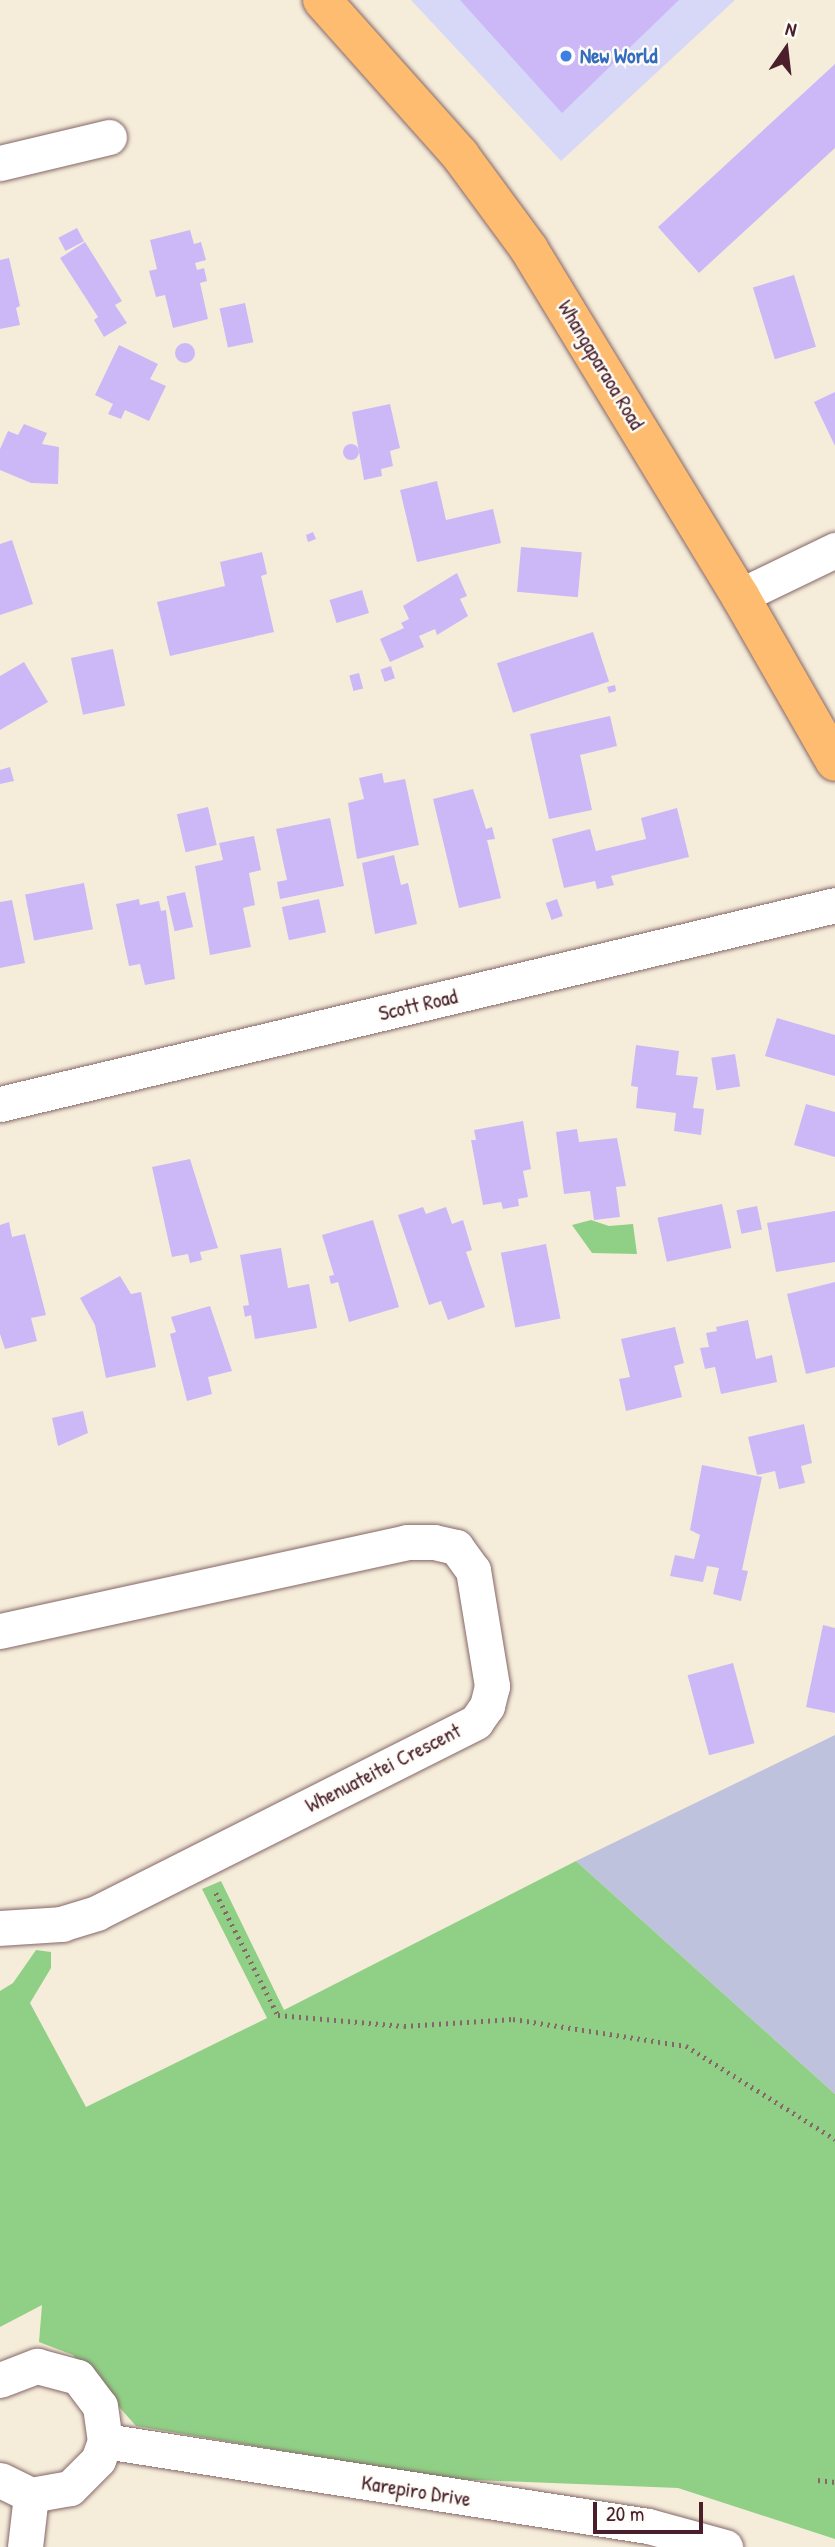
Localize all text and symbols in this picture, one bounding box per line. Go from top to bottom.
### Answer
north arrow [751,14,821,84]
text: N [783,15,799,42]
place label: New World [580,43,657,69]
marker: New World [558,48,574,64]
street label: Whangaparaoa Road [552,296,650,434]
street label: Scott Road [376,984,460,1026]
street label: Whenuateitei Crescent [301,1718,465,1818]
street label: Karepiro Drive [360,2470,472,2512]
scale bar [597,2488,707,2532]
text: 20 m [606,2499,644,2528]

